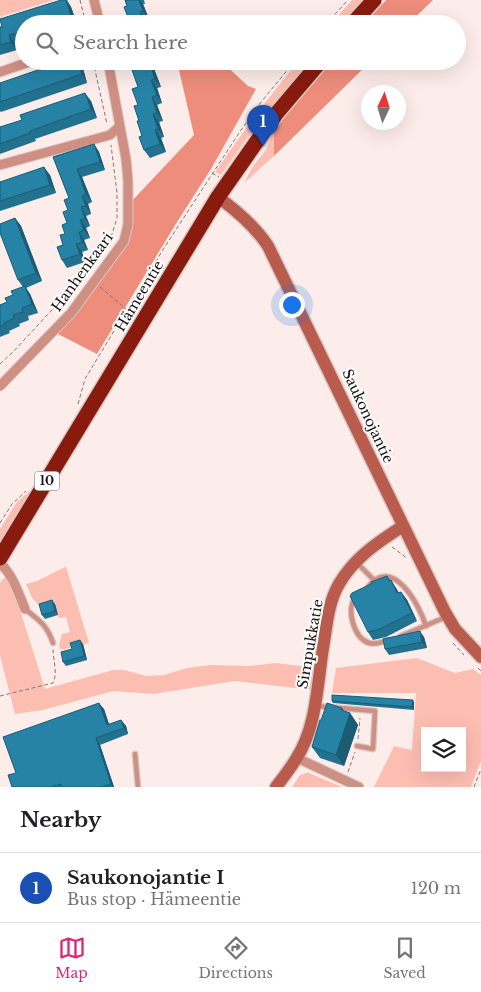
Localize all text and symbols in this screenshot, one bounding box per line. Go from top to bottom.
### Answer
search box [15,15,466,70]
icon: search [33,29,61,57]
text: Search here [73,31,188,54]
north arrow [361,85,406,130]
pin: 1 [247,105,279,146]
street label: Hanhenkaari [47,229,117,315]
street label: Hämeentie [111,257,167,335]
your location [279,292,305,318]
street label: Saukonojantie [338,366,398,466]
road number: 10 [34,472,60,491]
street label: Simpukkatie [293,598,327,690]
map controls [421,727,466,772]
button: layers [421,727,466,772]
text: Nearby [20,807,101,833]
text: Saukonojantie I [67,866,224,889]
text: 1 [33,878,39,898]
text: 120 m [411,878,461,898]
text: Bus stop · Hämeentie [67,889,241,909]
tab: Map [55,934,88,982]
tab: Directions [198,934,273,982]
tab: Saved [383,934,426,982]

